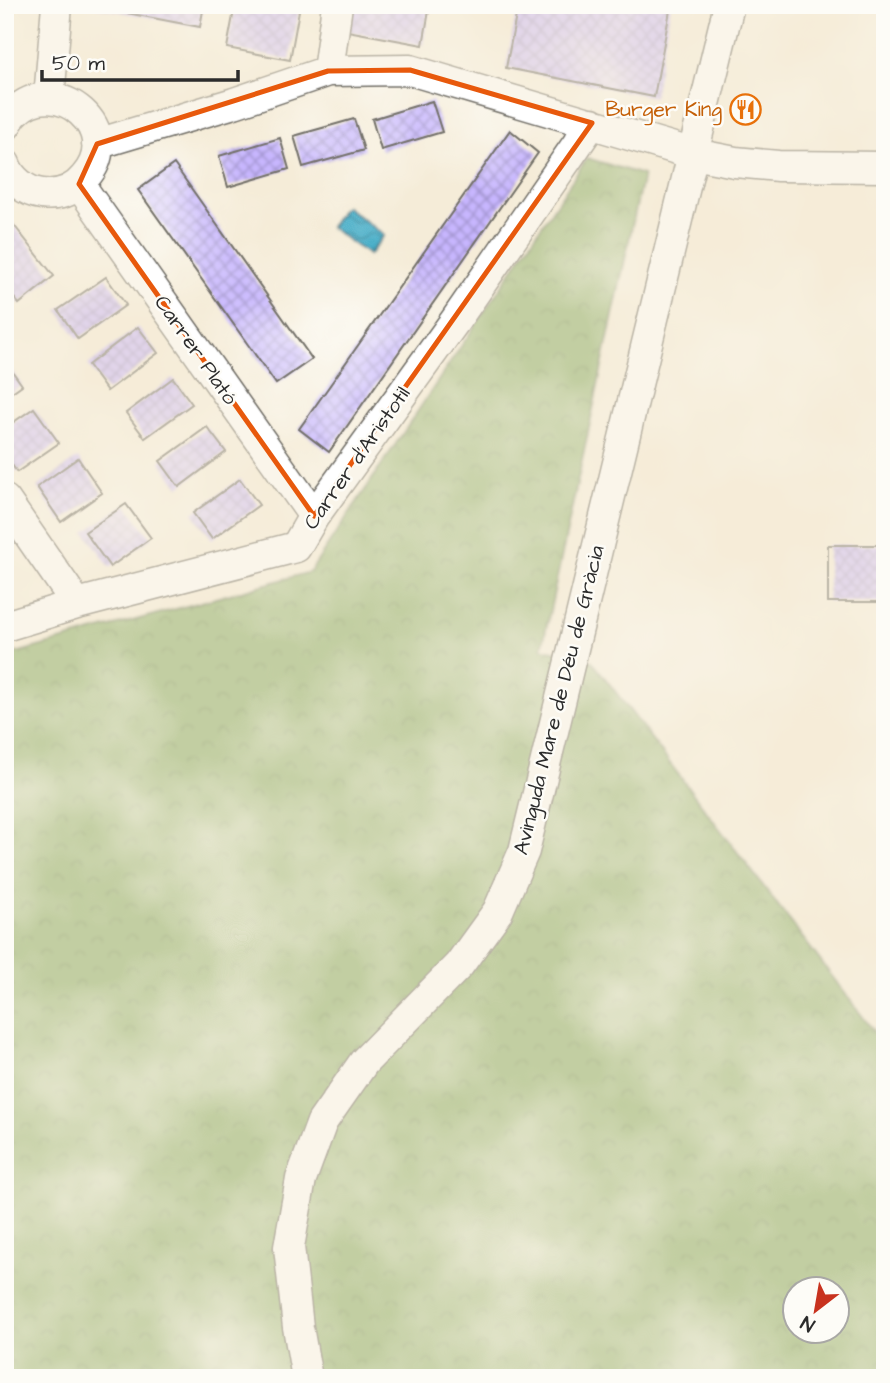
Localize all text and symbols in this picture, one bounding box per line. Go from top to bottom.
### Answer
scale bar [42,38,238,82]
text: 50 m [52,49,106,78]
restaurant icon: Burger King [728,92,762,126]
place label: Burger King [605,95,722,126]
street label: Carrer Plató [147,289,245,411]
street label: Carrer d'Aristotil [297,381,417,535]
street label: Avinguda Mare de Déu de Gràcia [506,542,614,858]
north arrow [782,1274,852,1344]
text: N [796,1309,820,1338]

